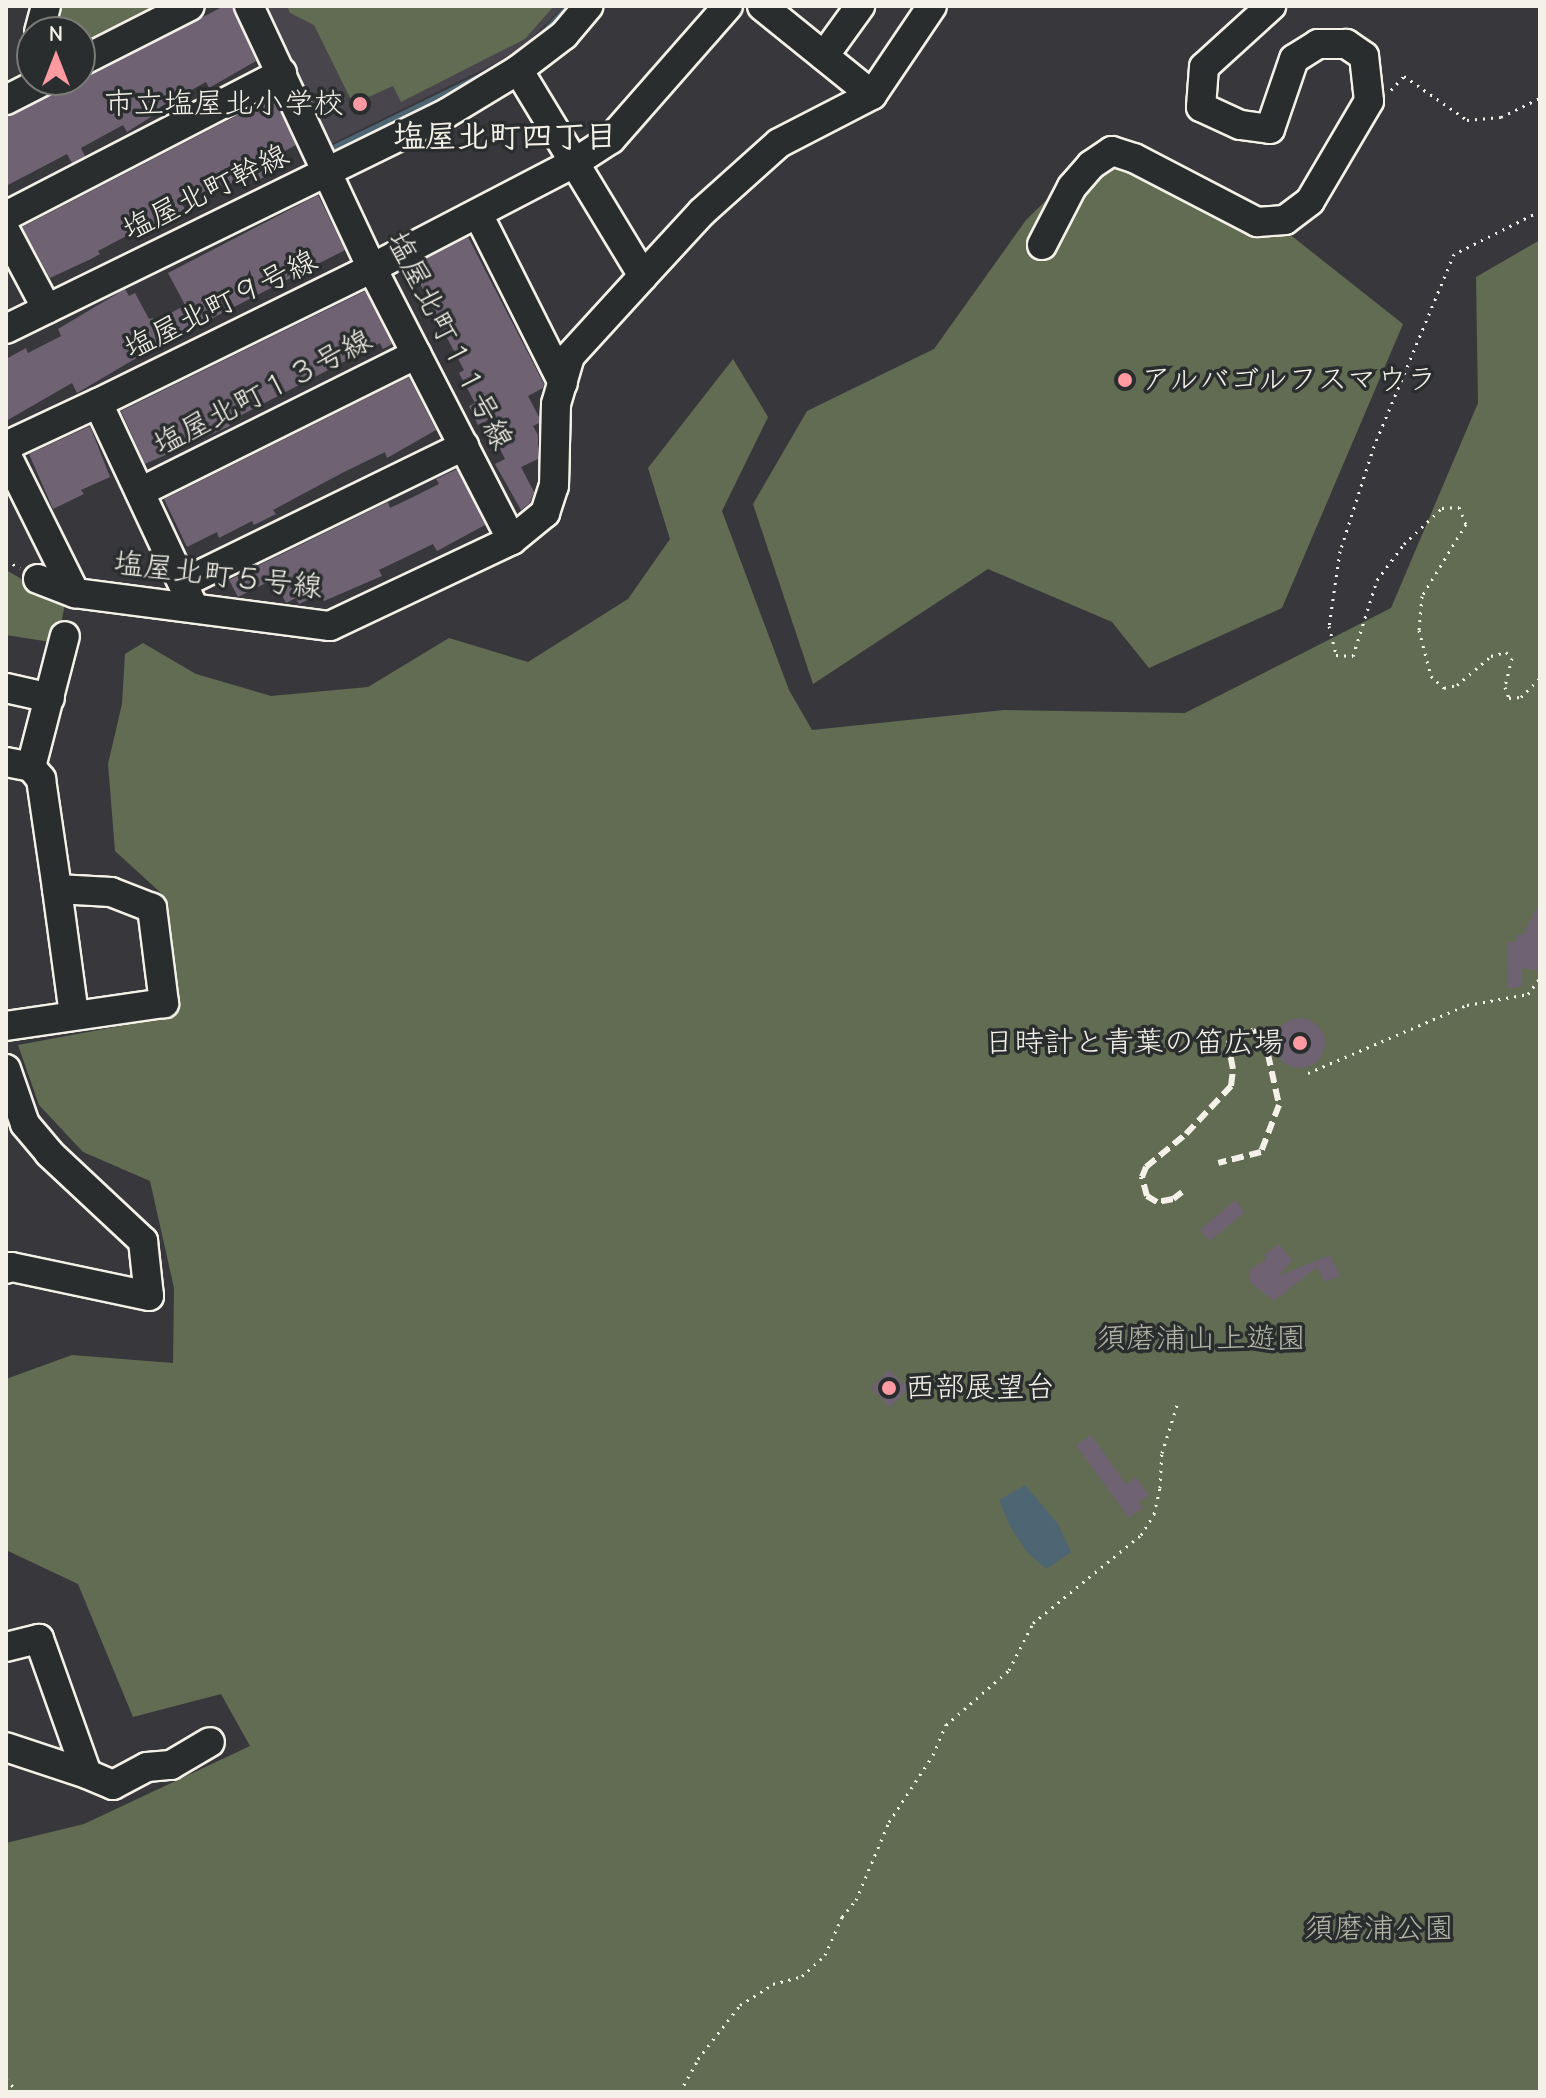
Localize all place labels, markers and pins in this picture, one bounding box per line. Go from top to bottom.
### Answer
place label: 市立塩屋北小学校 [104,86,344,122]
marker: 市立塩屋北小学校 [351,95,369,113]
place label: アルバゴルフスマウラ [1141,362,1441,398]
marker: アルバゴルフスマウラ [1116,371,1134,389]
place label: 日時計と青葉の笛広場 [984,1025,1284,1061]
marker: 日時計と青葉の笛広場 [1291,1034,1309,1052]
place label: 西部展望台 [905,1370,1055,1406]
marker: 西部展望台 [880,1379,898,1397]

